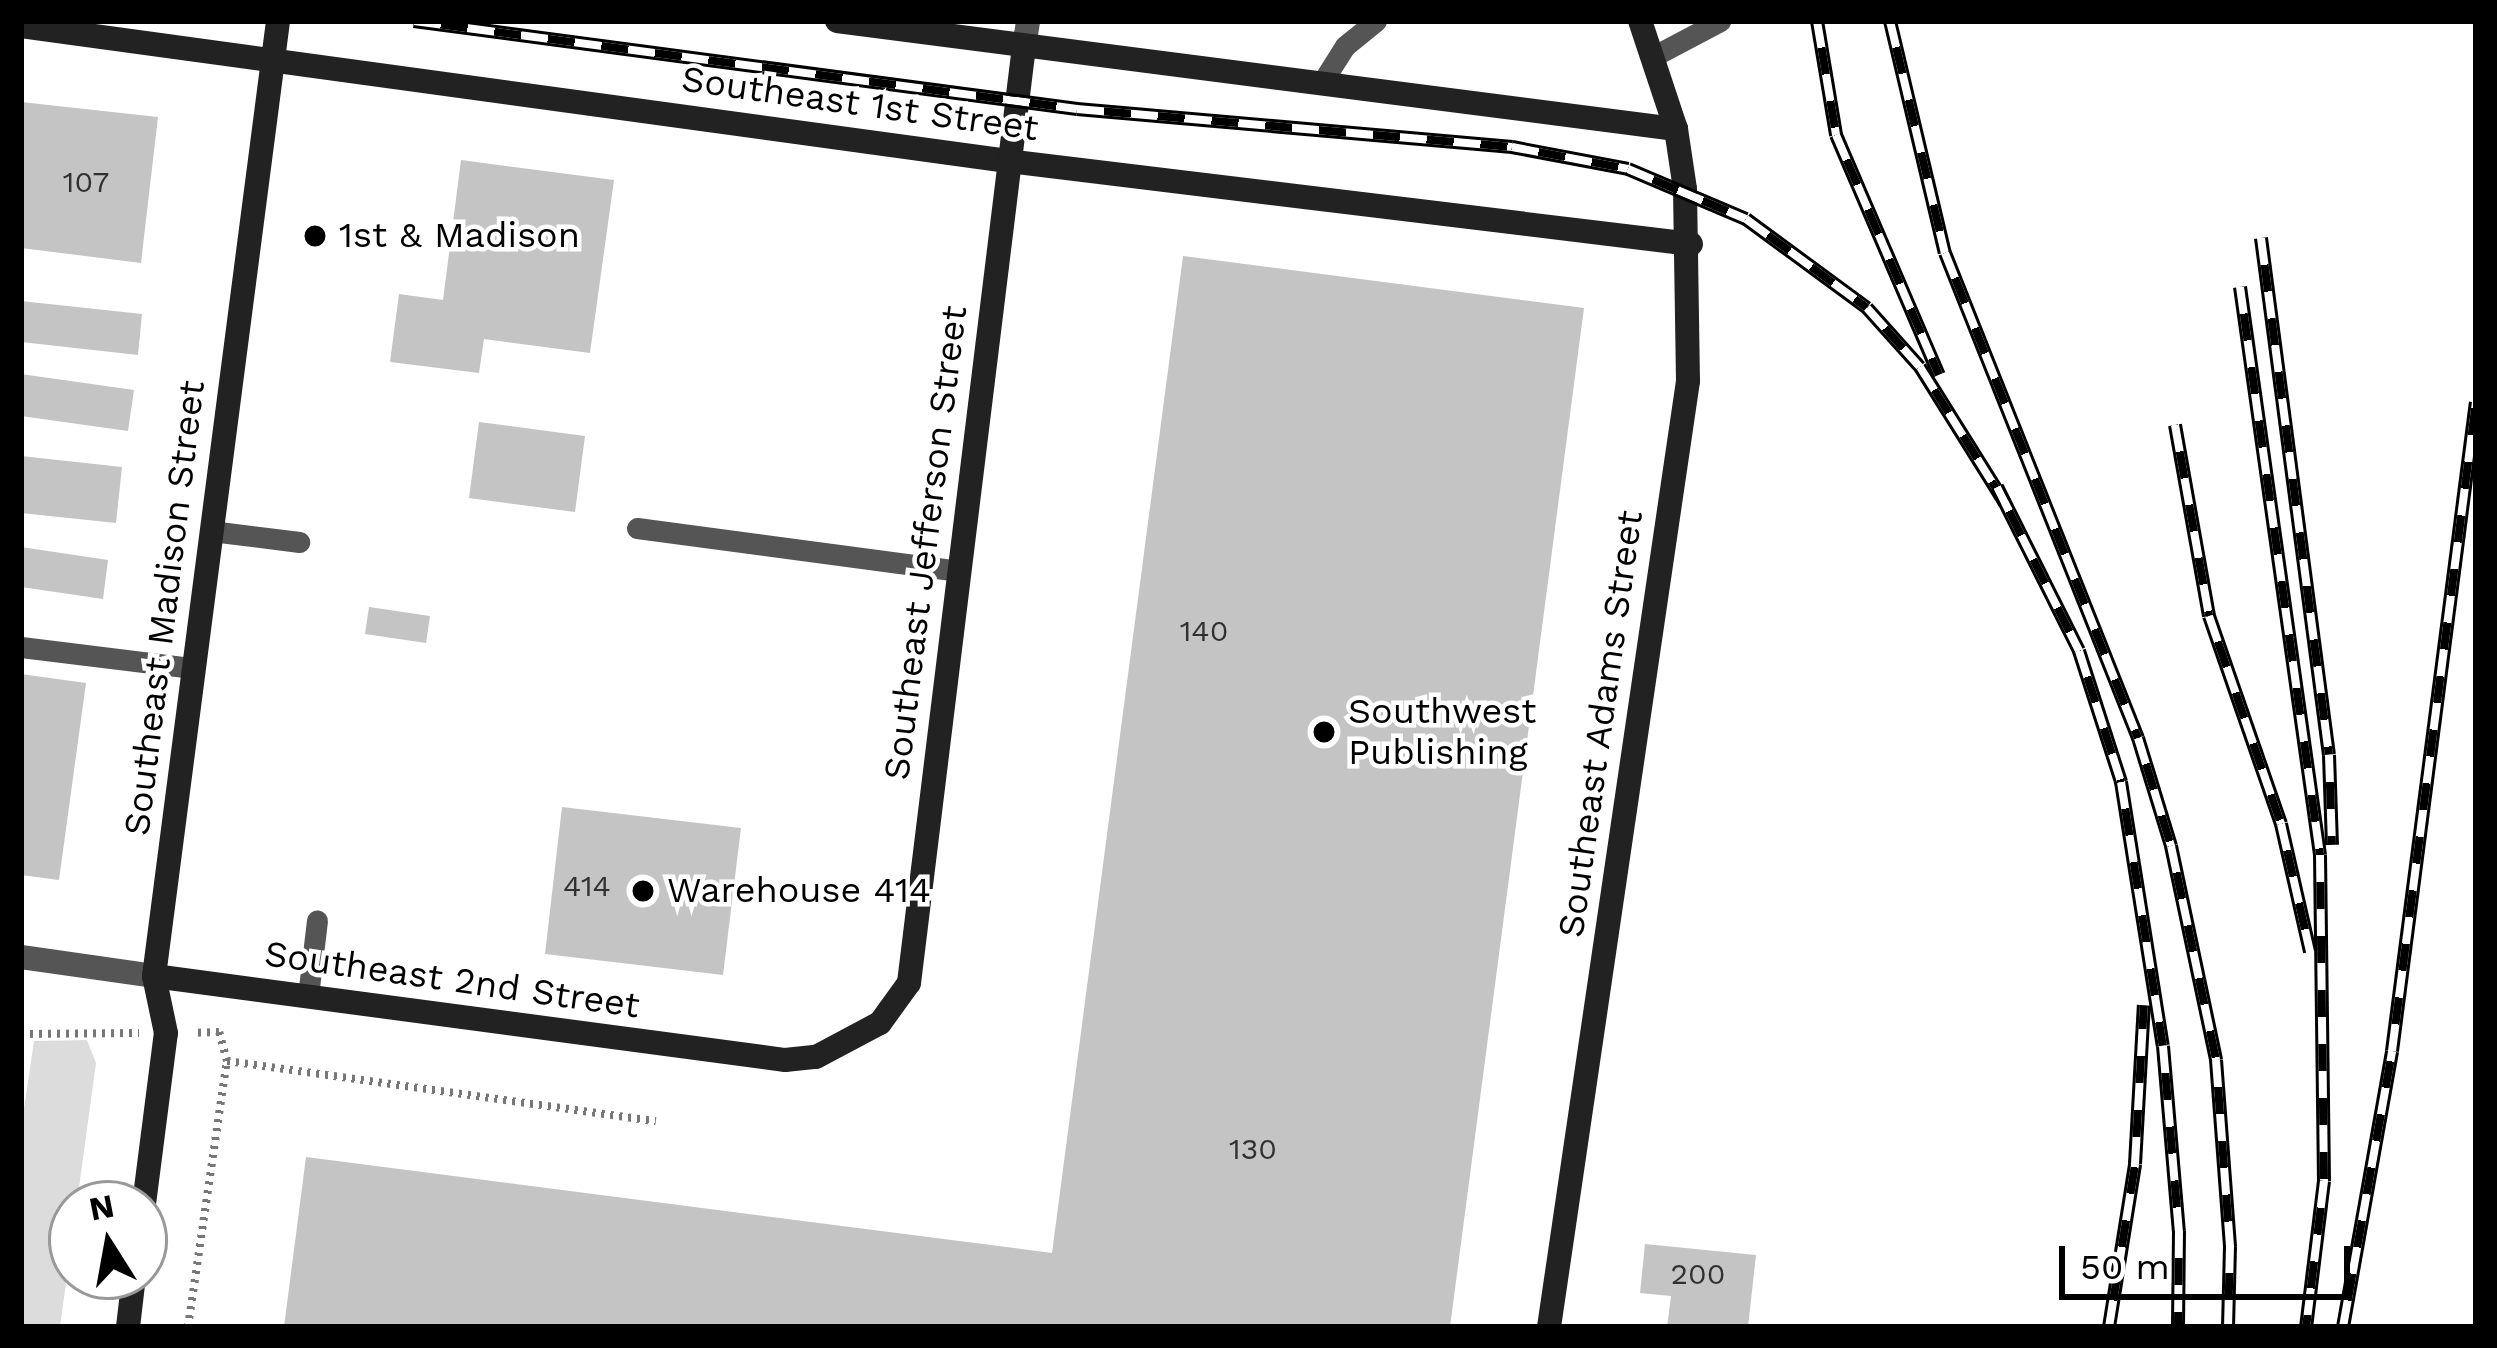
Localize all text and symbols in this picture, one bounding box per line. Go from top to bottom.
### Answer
street label: Southeast 1st Street [679,58,1041,150]
house number: 107 [63,164,109,200]
place label: 1st & Madison [339,214,580,258]
marker: 1st & Madison [302,223,328,249]
street label: Southeast Jefferson Street [875,303,977,783]
street label: Southeast Madison Street [116,378,214,838]
street label: Southeast Adams Street [1550,507,1652,941]
house number: 140 [1180,613,1228,649]
place label: Southwest Publishing [1348,689,1536,774]
marker: Southwest Publishing [1311,719,1337,745]
house number: 414 [563,868,611,904]
place label: Warehouse 414 [667,869,931,913]
marker: Warehouse 414 [630,878,656,904]
street label: Southeast 2nd Street [262,932,642,1028]
house number: 130 [1229,1131,1277,1167]
north arrow [48,1180,168,1300]
text: N [86,1186,117,1229]
scale bar [2065,1222,2356,1296]
text: 50 m [2080,1246,2170,1288]
house number: 200 [1671,1256,1725,1292]

